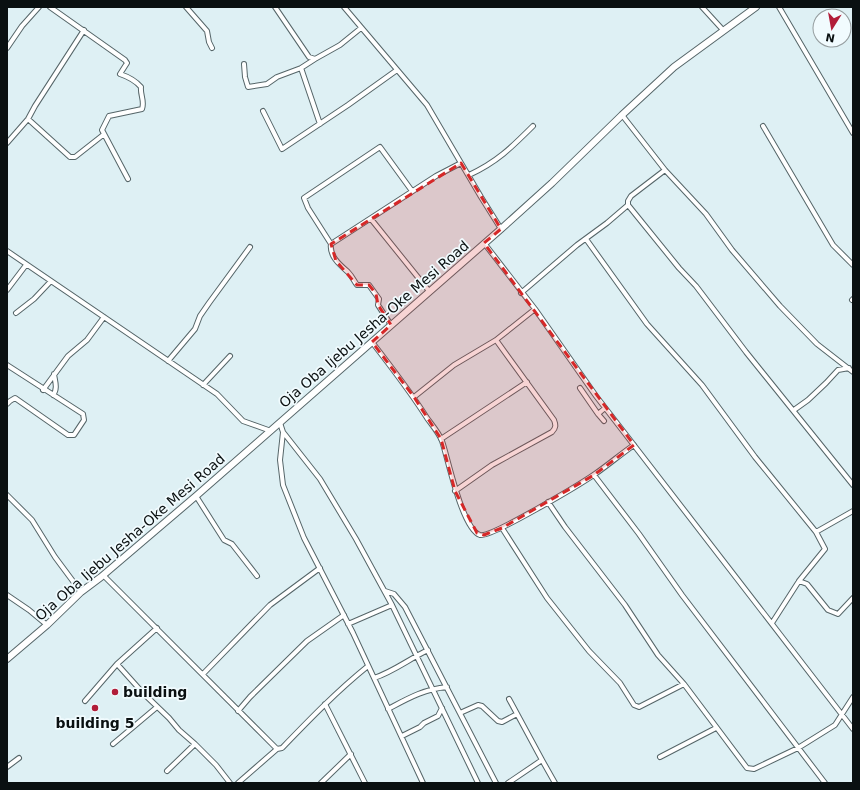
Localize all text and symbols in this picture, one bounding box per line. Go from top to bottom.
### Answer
north arrow [812,8,852,48]
text: N [824,30,836,45]
street label: Oja Oba Ijebu Jesha-Oke Mesi Road [276,237,472,411]
street label: Oja Oba Ijebu Jesha-Oke Mesi Road [32,450,228,624]
place label: building [123,684,187,700]
marker: building [110,687,120,697]
marker: building 5 [90,703,100,713]
place label: building 5 [55,715,135,731]

